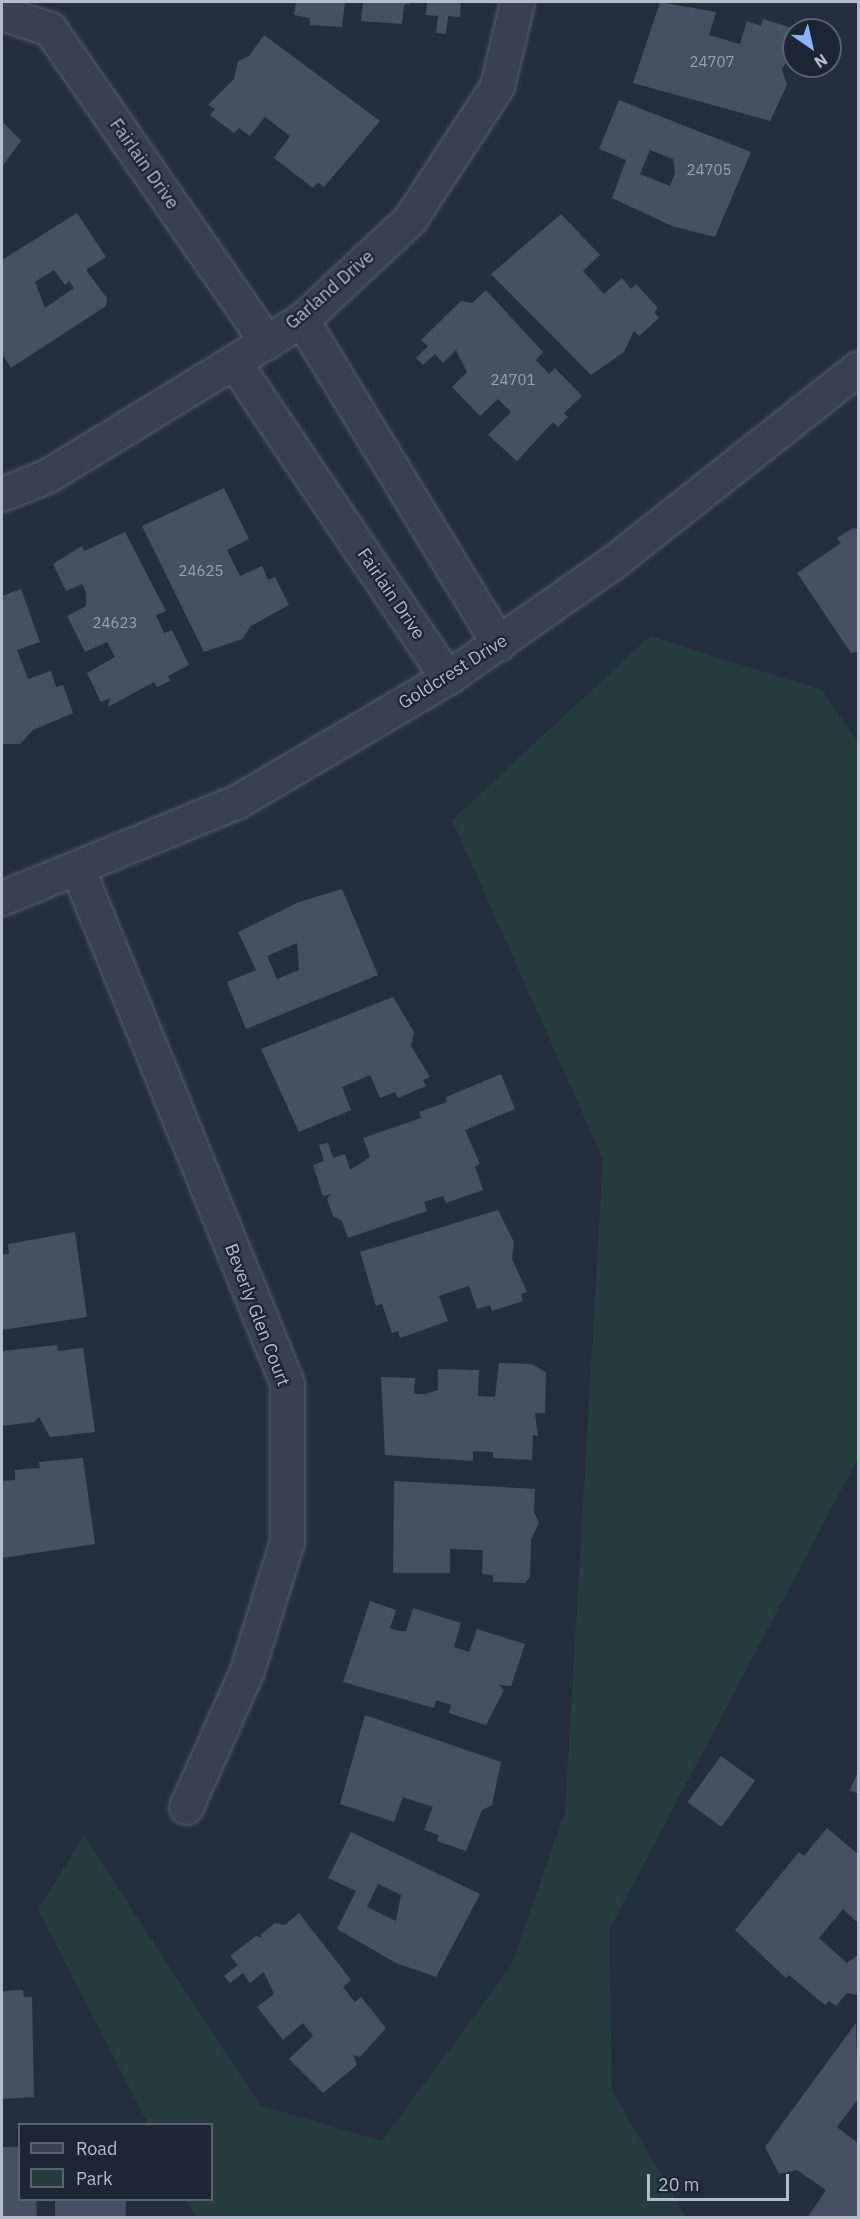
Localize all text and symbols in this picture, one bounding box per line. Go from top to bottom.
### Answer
north arrow [782,18,842,78]
text: N [811,50,831,73]
house number: 24707 [690,53,734,71]
street label: Fairlain Drive [105,115,183,213]
house number: 24705 [687,161,731,179]
street label: Garland Drive [281,246,379,334]
house number: 24701 [491,371,535,389]
street label: Fairlain Drive [353,544,429,644]
house number: 24625 [179,562,223,580]
house number: 24623 [93,614,137,632]
street label: Goldcrest Drive [395,630,511,714]
street label: Beverly Glen Court [220,1241,294,1389]
legend [18,2123,213,2201]
text: Road [76,2137,117,2160]
scale bar [650,2162,792,2200]
text: Park [76,2167,112,2190]
text: 20 m [658,2173,700,2196]

